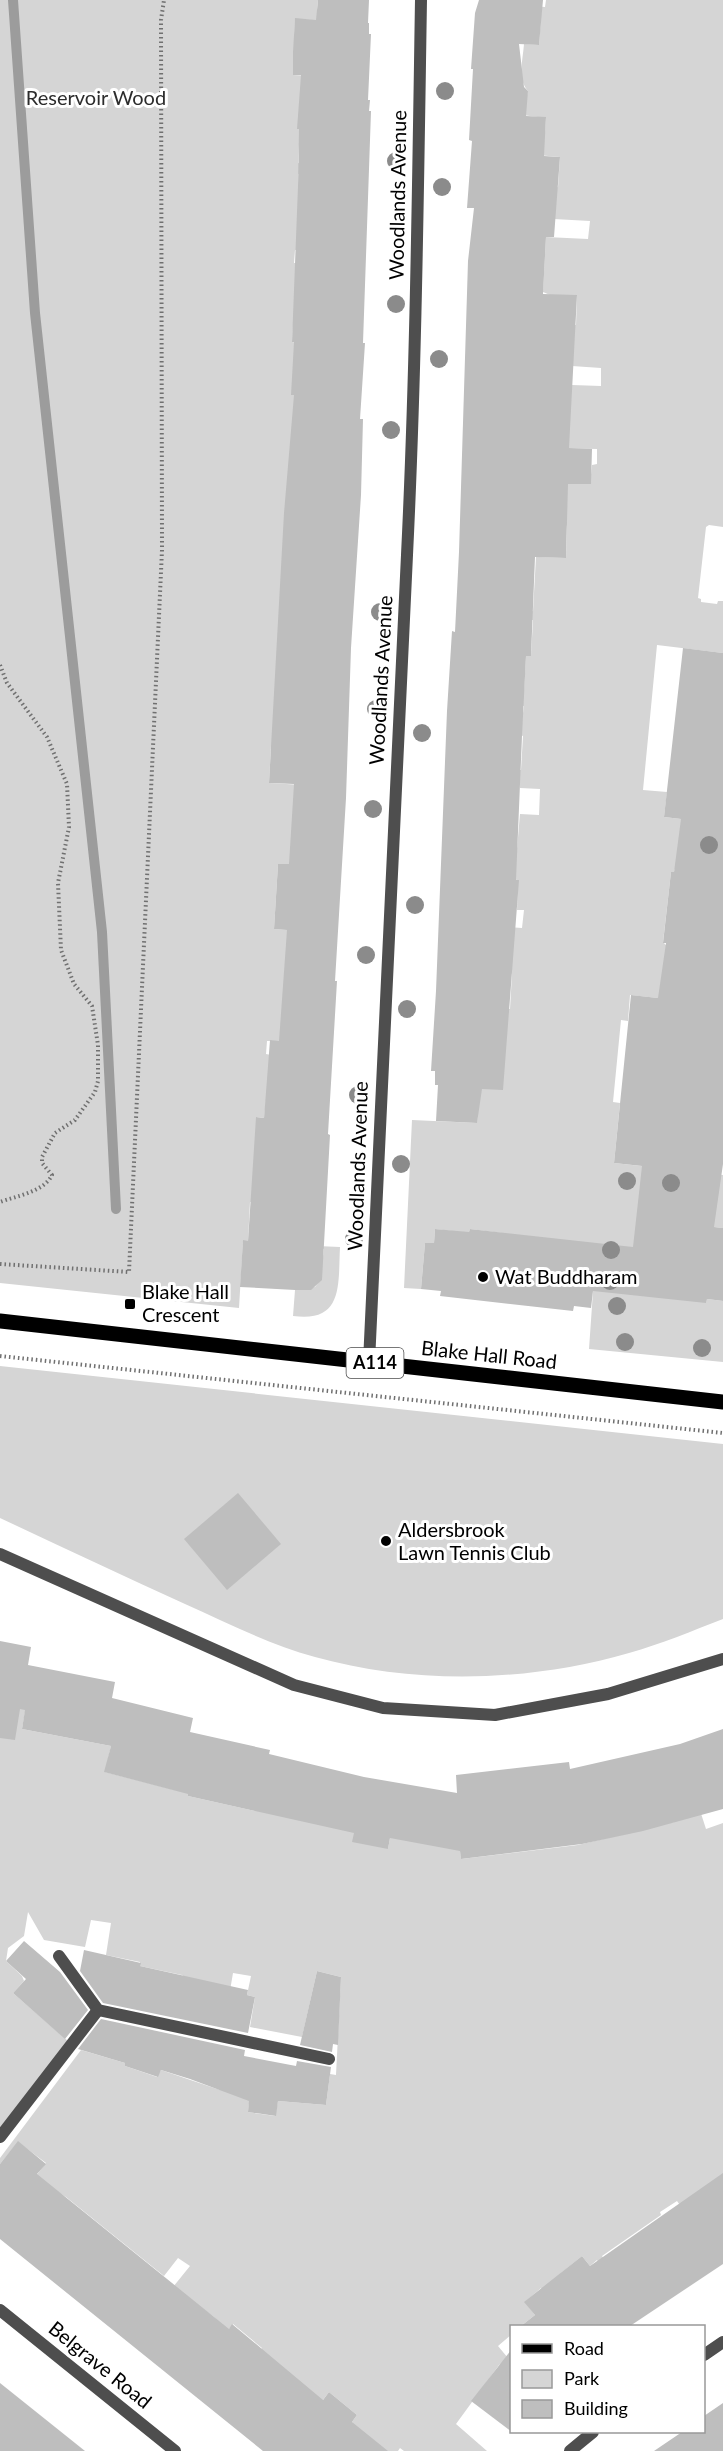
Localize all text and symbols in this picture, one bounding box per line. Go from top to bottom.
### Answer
park label: Reservoir Wood [26,85,166,109]
street label: Woodlands Avenue [384,110,410,280]
street label: Woodlands Avenue [364,595,396,765]
street label: Woodlands Avenue [342,1081,372,1251]
place label: Wat Buddharam [495,1264,638,1288]
marker: Wat Buddharam [476,1270,490,1284]
place label: Blake Hall Crescent [142,1279,229,1326]
marker: Blake Hall Crescent [123,1297,137,1311]
street label: Blake Hall Road [420,1335,558,1373]
road number: A114 [346,1348,404,1378]
place label: Aldersbrook Lawn Tennis Club [398,1517,551,1564]
marker: Aldersbrook Lawn Tennis Club [379,1534,393,1548]
street label: Belgrave Road [44,2315,157,2413]
legend [510,2325,705,2433]
text: Road [564,2337,604,2359]
text: Park [564,2367,600,2389]
text: Building [564,2397,628,2419]

